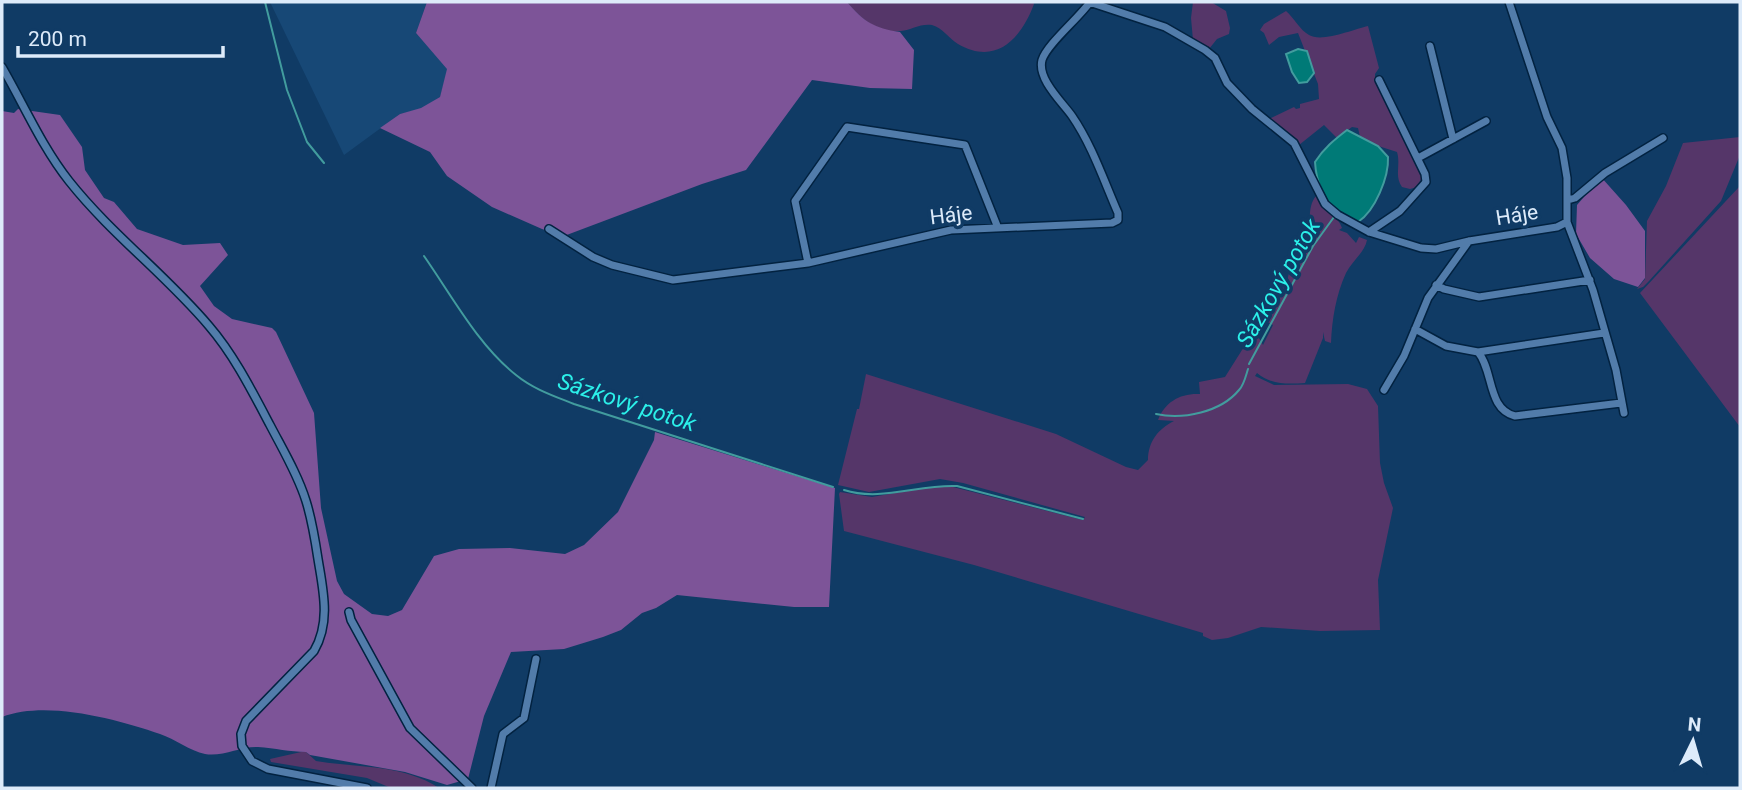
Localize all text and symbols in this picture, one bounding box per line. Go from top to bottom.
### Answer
scale bar [18,14,222,58]
text: 200 m [28,27,87,51]
street label: Háje [928,200,974,230]
street label: Háje [1494,200,1540,230]
water label: Sázkový potok [1231,214,1326,352]
water label: Sázkový potok [554,367,700,438]
north arrow [1658,706,1728,776]
text: N [1687,713,1702,737]

